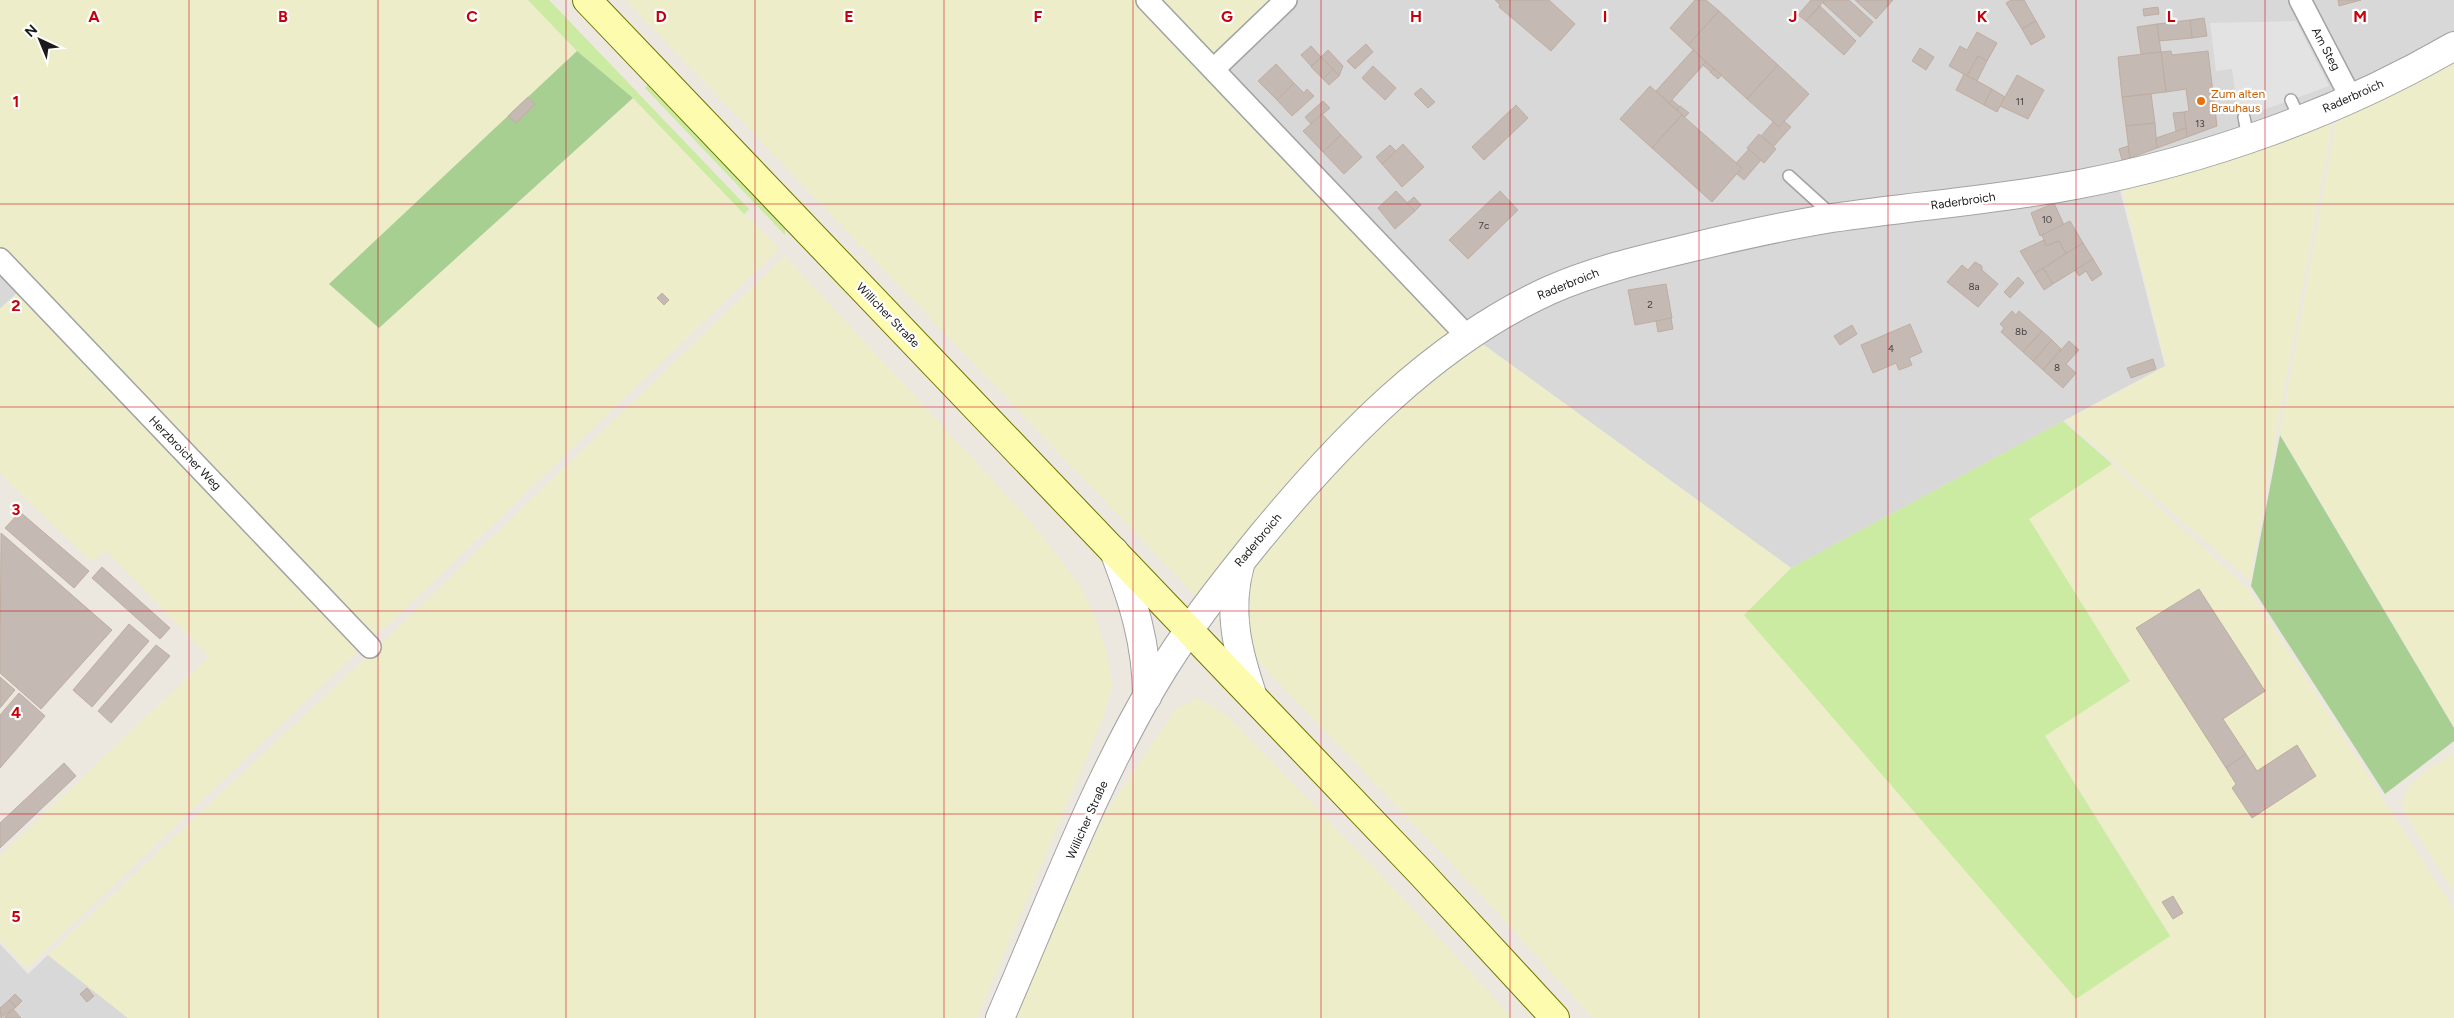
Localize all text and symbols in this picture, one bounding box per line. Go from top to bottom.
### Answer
text: A [88,7,100,26]
text: B [278,7,288,26]
text: C [466,7,478,26]
text: D [655,7,667,26]
text: E [844,7,854,26]
text: F [1034,7,1043,26]
text: G [1221,7,1233,26]
text: H [1410,7,1422,26]
text: I [1603,7,1607,26]
text: J [1789,7,1797,26]
text: K [1977,7,1988,26]
text: L [2167,7,2176,26]
text: M [2353,7,2367,26]
north arrow [15,15,65,65]
text: N [22,21,41,41]
street label: Am Steg [2309,25,2343,73]
street label: Raderbroich [2320,76,2386,116]
place label: Zum alten Brauhaus [2211,87,2265,115]
text: 1 [13,92,19,111]
house number: 11 [2016,95,2024,108]
marker: Zum alten Brauhaus [2195,95,2207,107]
house number: 13 [2195,117,2205,130]
street label: Raderbroich [1930,189,1997,212]
house number: 10 [2042,213,2052,226]
house number: 7c [1479,219,1490,232]
street label: Raderbroich [1535,265,1601,303]
street label: Willicher Straße [854,280,923,351]
house number: 8a [1968,280,1980,293]
text: 2 [11,296,21,315]
house number: 2 [1647,298,1653,311]
house number: 8b [2015,325,2027,338]
house number: 4 [1888,342,1894,355]
house number: 8 [2054,361,2060,374]
street label: Herzbroicher Weg [146,413,224,493]
text: 3 [12,500,21,519]
street label: Raderbroich [1232,510,1285,570]
text: 4 [11,703,21,722]
street label: Willicher Straße [1063,778,1111,861]
text: 5 [11,907,21,926]

